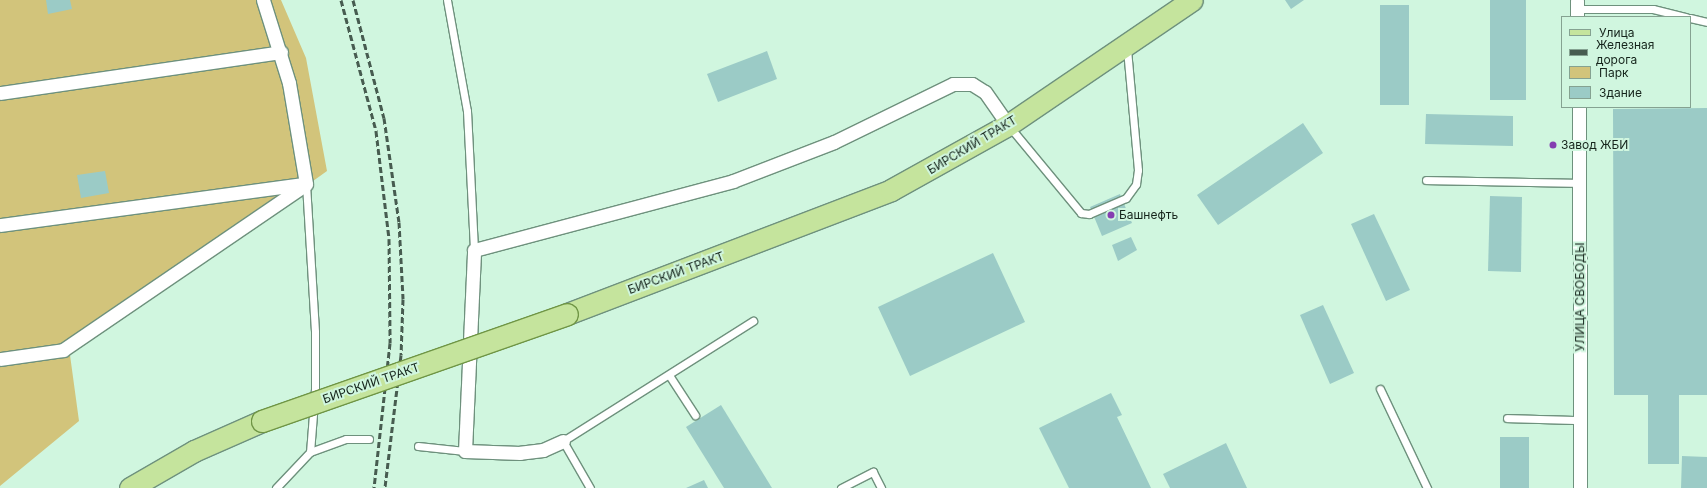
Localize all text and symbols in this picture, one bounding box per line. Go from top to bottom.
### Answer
legend [1561,16,1691,108]
text: Улица [1599,25,1634,40]
text: Железная дорога [1596,37,1654,67]
text: Парк [1599,65,1629,80]
text: Здание [1599,85,1642,100]
street label: БИРСКИЙ ТРАКТ [925,113,1019,177]
place label: Завод ЖБИ [1561,138,1628,152]
marker: Завод ЖБИ [1548,140,1558,150]
place label: Башнефть [1119,208,1178,222]
marker: Башнефть [1106,210,1116,220]
street label: УЛИЦА СВОБОДЫ [1573,242,1587,352]
street label: БИРСКИЙ ТРАКТ [626,249,726,297]
street label: БИРСКИЙ ТРАКТ [321,360,421,406]

